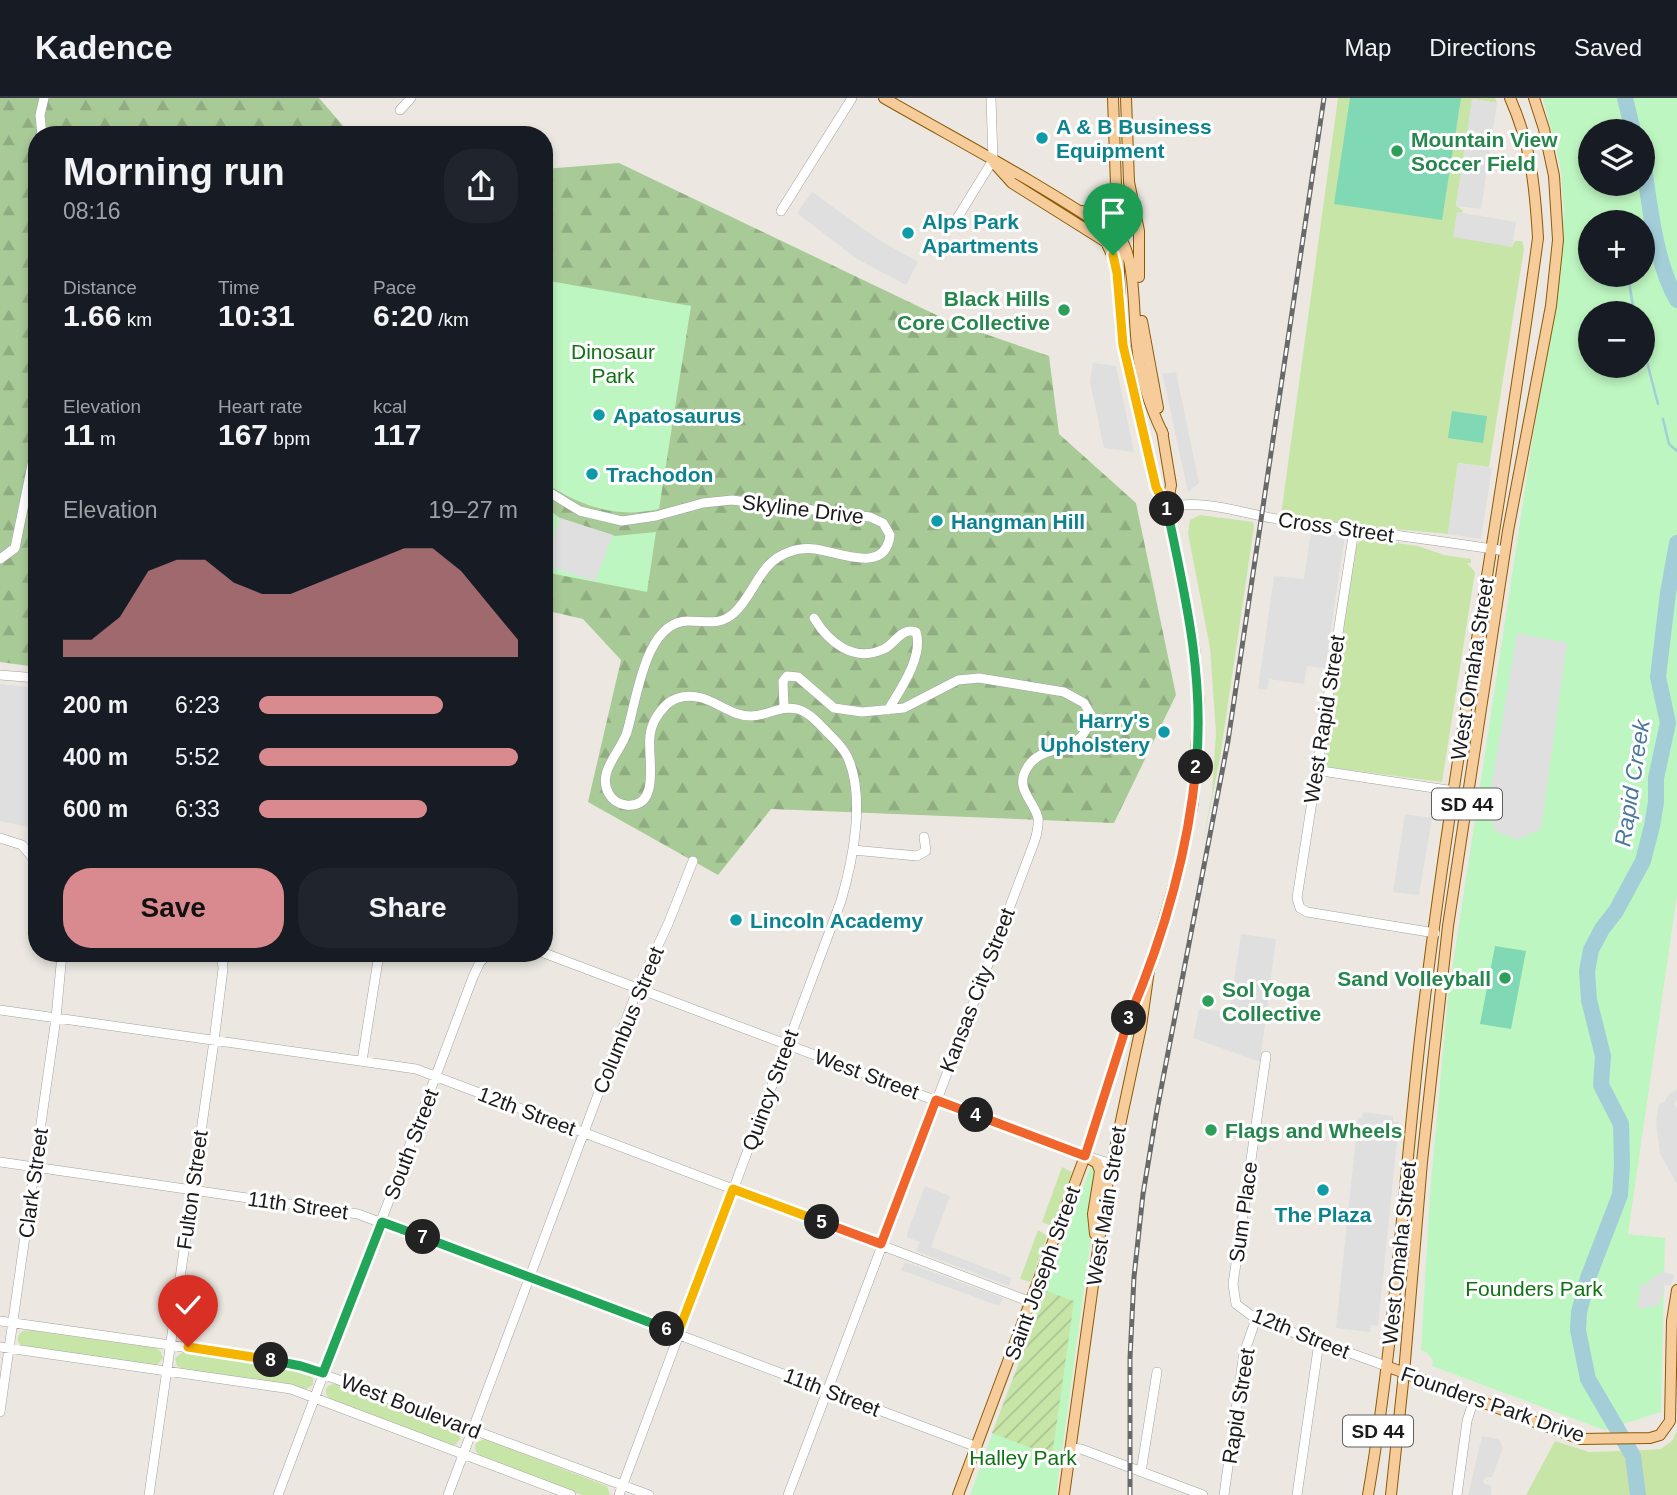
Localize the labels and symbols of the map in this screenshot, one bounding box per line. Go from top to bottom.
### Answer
place label: A & B Business Equipment [1056,115,1212,162]
place label: Mountain View Soccer Field [1411,128,1558,175]
marker: A & B Business Equipment [1034,130,1050,146]
marker: Mountain View Soccer Field [1389,143,1405,159]
pin [1083,183,1143,255]
place label: Alps Park Apartments [922,210,1039,257]
marker: Alps Park Apartments [900,225,916,241]
place label: Black Hills Core Collective [897,287,1050,334]
marker: Black Hills Core Collective [1056,302,1072,318]
park label: Dinosaur Park [571,340,655,387]
place label: Apatosaurus [613,404,741,427]
marker: Apatosaurus [591,407,607,423]
place label: Trachodon [606,463,713,486]
marker: Trachodon [584,466,600,482]
street label: Skyline Drive [741,490,865,528]
pin: 1 [1150,492,1184,526]
street label: Cross Street [1277,507,1396,547]
place label: Hangman Hill [951,510,1085,533]
marker: Hangman Hill [929,513,945,529]
street label: West Omaha Street [1446,576,1498,762]
street label: West Rapid Street [1299,633,1349,805]
place label: Harry's Upholstery [1040,709,1150,756]
water label: Rapid Creek [1609,716,1655,848]
marker: Harry's Upholstery [1156,724,1172,740]
pin: 2 [1178,750,1214,784]
road number: SD 44 [1432,789,1502,820]
street label: Kansas City Street [935,905,1019,1075]
place label: Lincoln Academy [750,909,923,932]
marker: Lincoln Academy [728,912,744,928]
street label: Columbus Street [588,943,668,1097]
place label: Sand Volleyball [1337,967,1491,990]
marker: Sand Volleyball [1497,970,1513,986]
place label: Sol Yoga Collective [1222,978,1321,1025]
marker: Sol Yoga Collective [1200,993,1216,1009]
pin: 3 [1112,1000,1146,1035]
street label: Quincy Street [737,1026,803,1154]
street label: West Street [812,1044,922,1104]
street label: 12th Street [475,1082,579,1140]
street label: South Street [379,1085,443,1203]
pin: 4 [958,1098,993,1132]
place label: Flags and Wheels [1225,1119,1402,1142]
marker: Flags and Wheels [1203,1122,1219,1138]
street label: West Main Street [1082,1125,1130,1287]
street label: Clark Street [14,1126,52,1239]
street label: Fulton Street [172,1129,212,1251]
street label: Sum Place [1225,1160,1261,1264]
street label: West Omaha Street [1378,1160,1420,1346]
marker: The Plaza [1315,1182,1331,1198]
street label: Saint Joseph Street [1000,1183,1084,1363]
street label: 11th Street [246,1187,350,1223]
place label: The Plaza [1275,1203,1372,1226]
pin: 5 [804,1204,840,1240]
pin: 7 [406,1220,440,1254]
pin [158,1275,218,1347]
park label: Founders Park [1465,1277,1603,1300]
street label: 12th Street [1249,1303,1353,1363]
pin: 6 [650,1312,684,1346]
pin: 8 [254,1342,288,1378]
street label: Rapid Street [1218,1346,1259,1465]
street label: Founders Park Drive [1398,1362,1588,1446]
street label: 11th Street [781,1363,883,1421]
street label: West Boulevard [338,1369,484,1443]
road number: SD 44 [1343,1415,1413,1446]
park label: Halley Park [969,1446,1077,1469]

